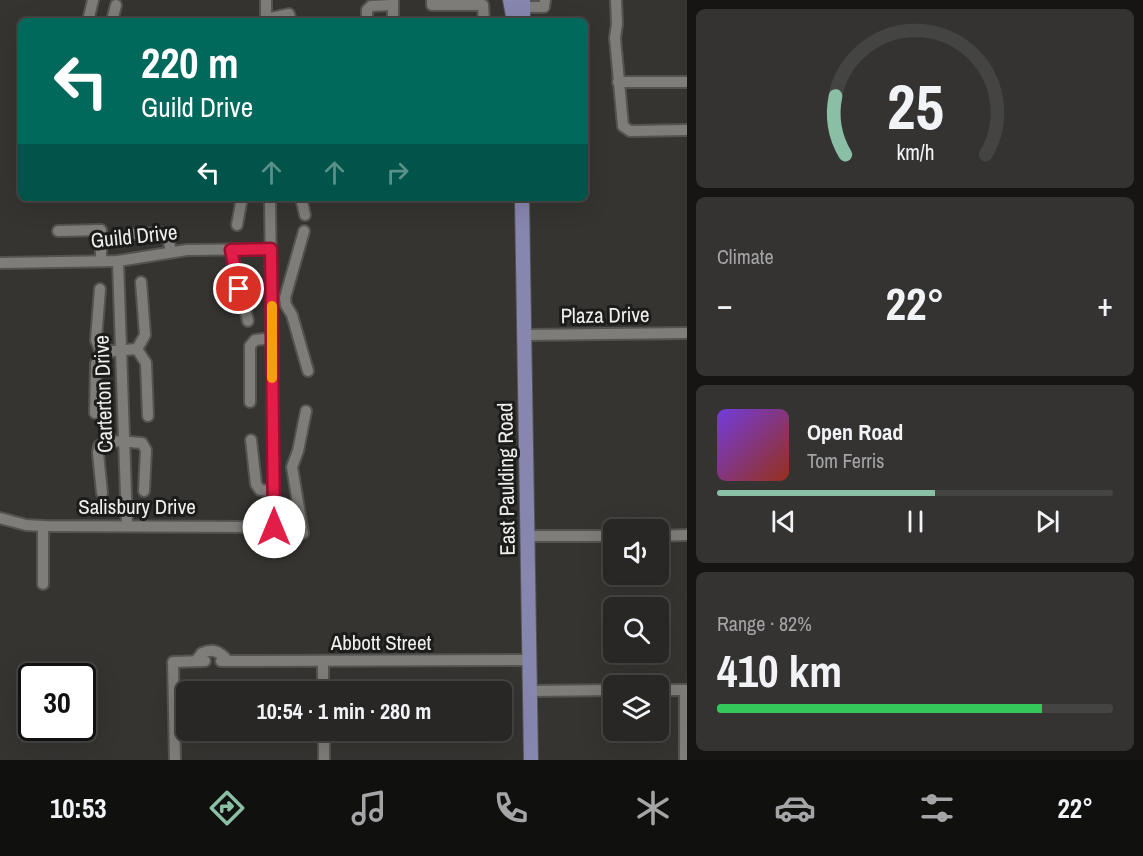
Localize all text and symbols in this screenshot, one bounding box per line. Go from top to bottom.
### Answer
text: 220 m [141,35,239,91]
icon: left [42,42,120,120]
text: 25 [887,65,943,149]
text: Guild Drive [141,89,253,125]
text: km/h [896,139,934,168]
icon: left [192,156,225,189]
icon: ahead [255,156,288,189]
icon: ahead [318,156,351,189]
icon: right [381,156,414,189]
street label: Guild Drive [89,217,179,255]
text: Climate [717,243,774,270]
pin [213,263,264,314]
icon: arrive [222,272,255,305]
text: 22° [885,273,945,334]
text: − [717,282,733,326]
text: + [1097,282,1113,326]
street label: Plaza Drive [560,300,650,330]
street label: Carterton Drive [86,335,120,453]
street label: East Paulding Road [490,402,522,556]
text: Open Road [807,417,903,447]
text: Tom Ferris [807,447,885,474]
street label: Salisbury Drive [78,492,196,521]
position arrow [242,495,306,559]
icon: previous [767,505,800,538]
icon: pause [899,505,932,538]
icon: next [1031,505,1064,538]
map controls [603,519,669,741]
button: sound [603,519,669,585]
button: search [603,597,669,663]
text: Range · 82% [717,610,812,637]
street label: Abbott Street [330,628,431,657]
text: 410 km [717,640,842,701]
speed limit sign: 30 [18,663,96,741]
button: layers [603,675,669,741]
text: 10:54 · 1 min · 280 m [257,696,431,726]
icon: directions [206,787,248,829]
icon: music [348,787,390,829]
icon: phone [490,787,532,829]
icon: climate [632,787,674,829]
icon: car [774,787,816,829]
icon: filters [916,787,958,829]
text: 10:53 [50,790,107,826]
text: 22° [1058,790,1093,826]

